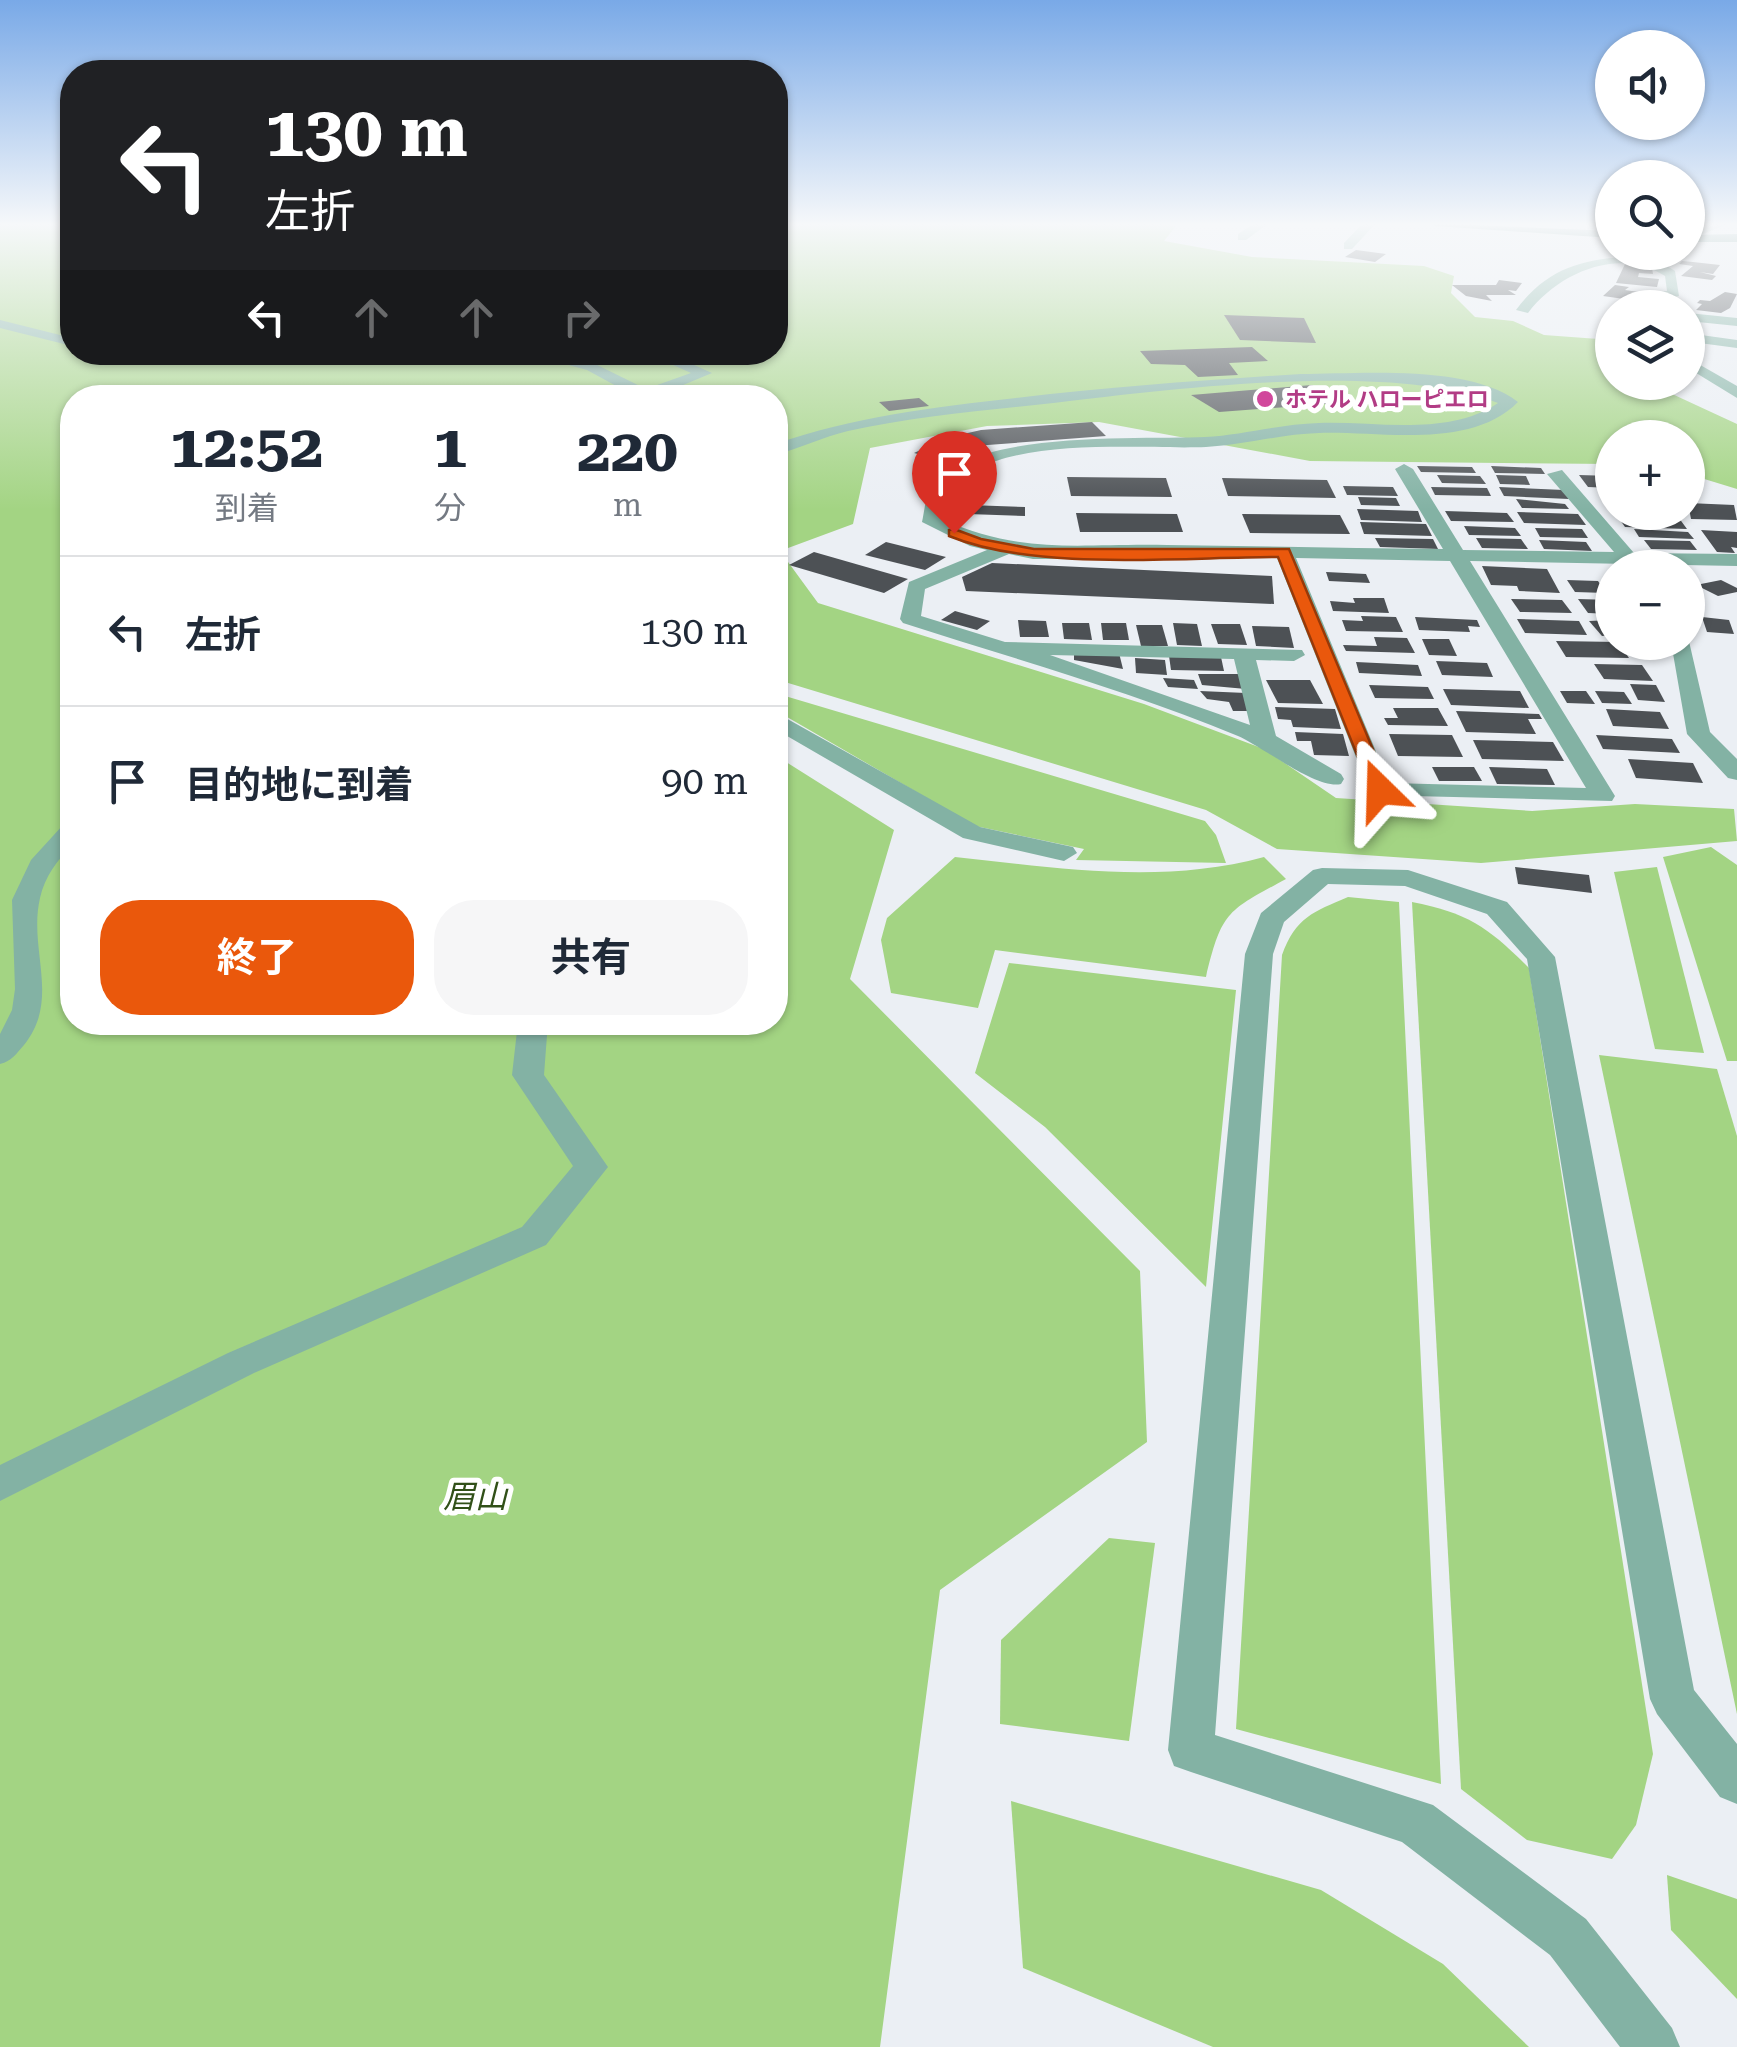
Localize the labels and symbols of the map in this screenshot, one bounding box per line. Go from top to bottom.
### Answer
place label: ホテル ハローピエロ [1285,387,1489,412]
marker: ホテル ハローピエロ [1254,388,1276,410]
pin [912,431,997,534]
position arrow [1328,738,1432,842]
park label: 眉山 [443,1478,509,1516]

